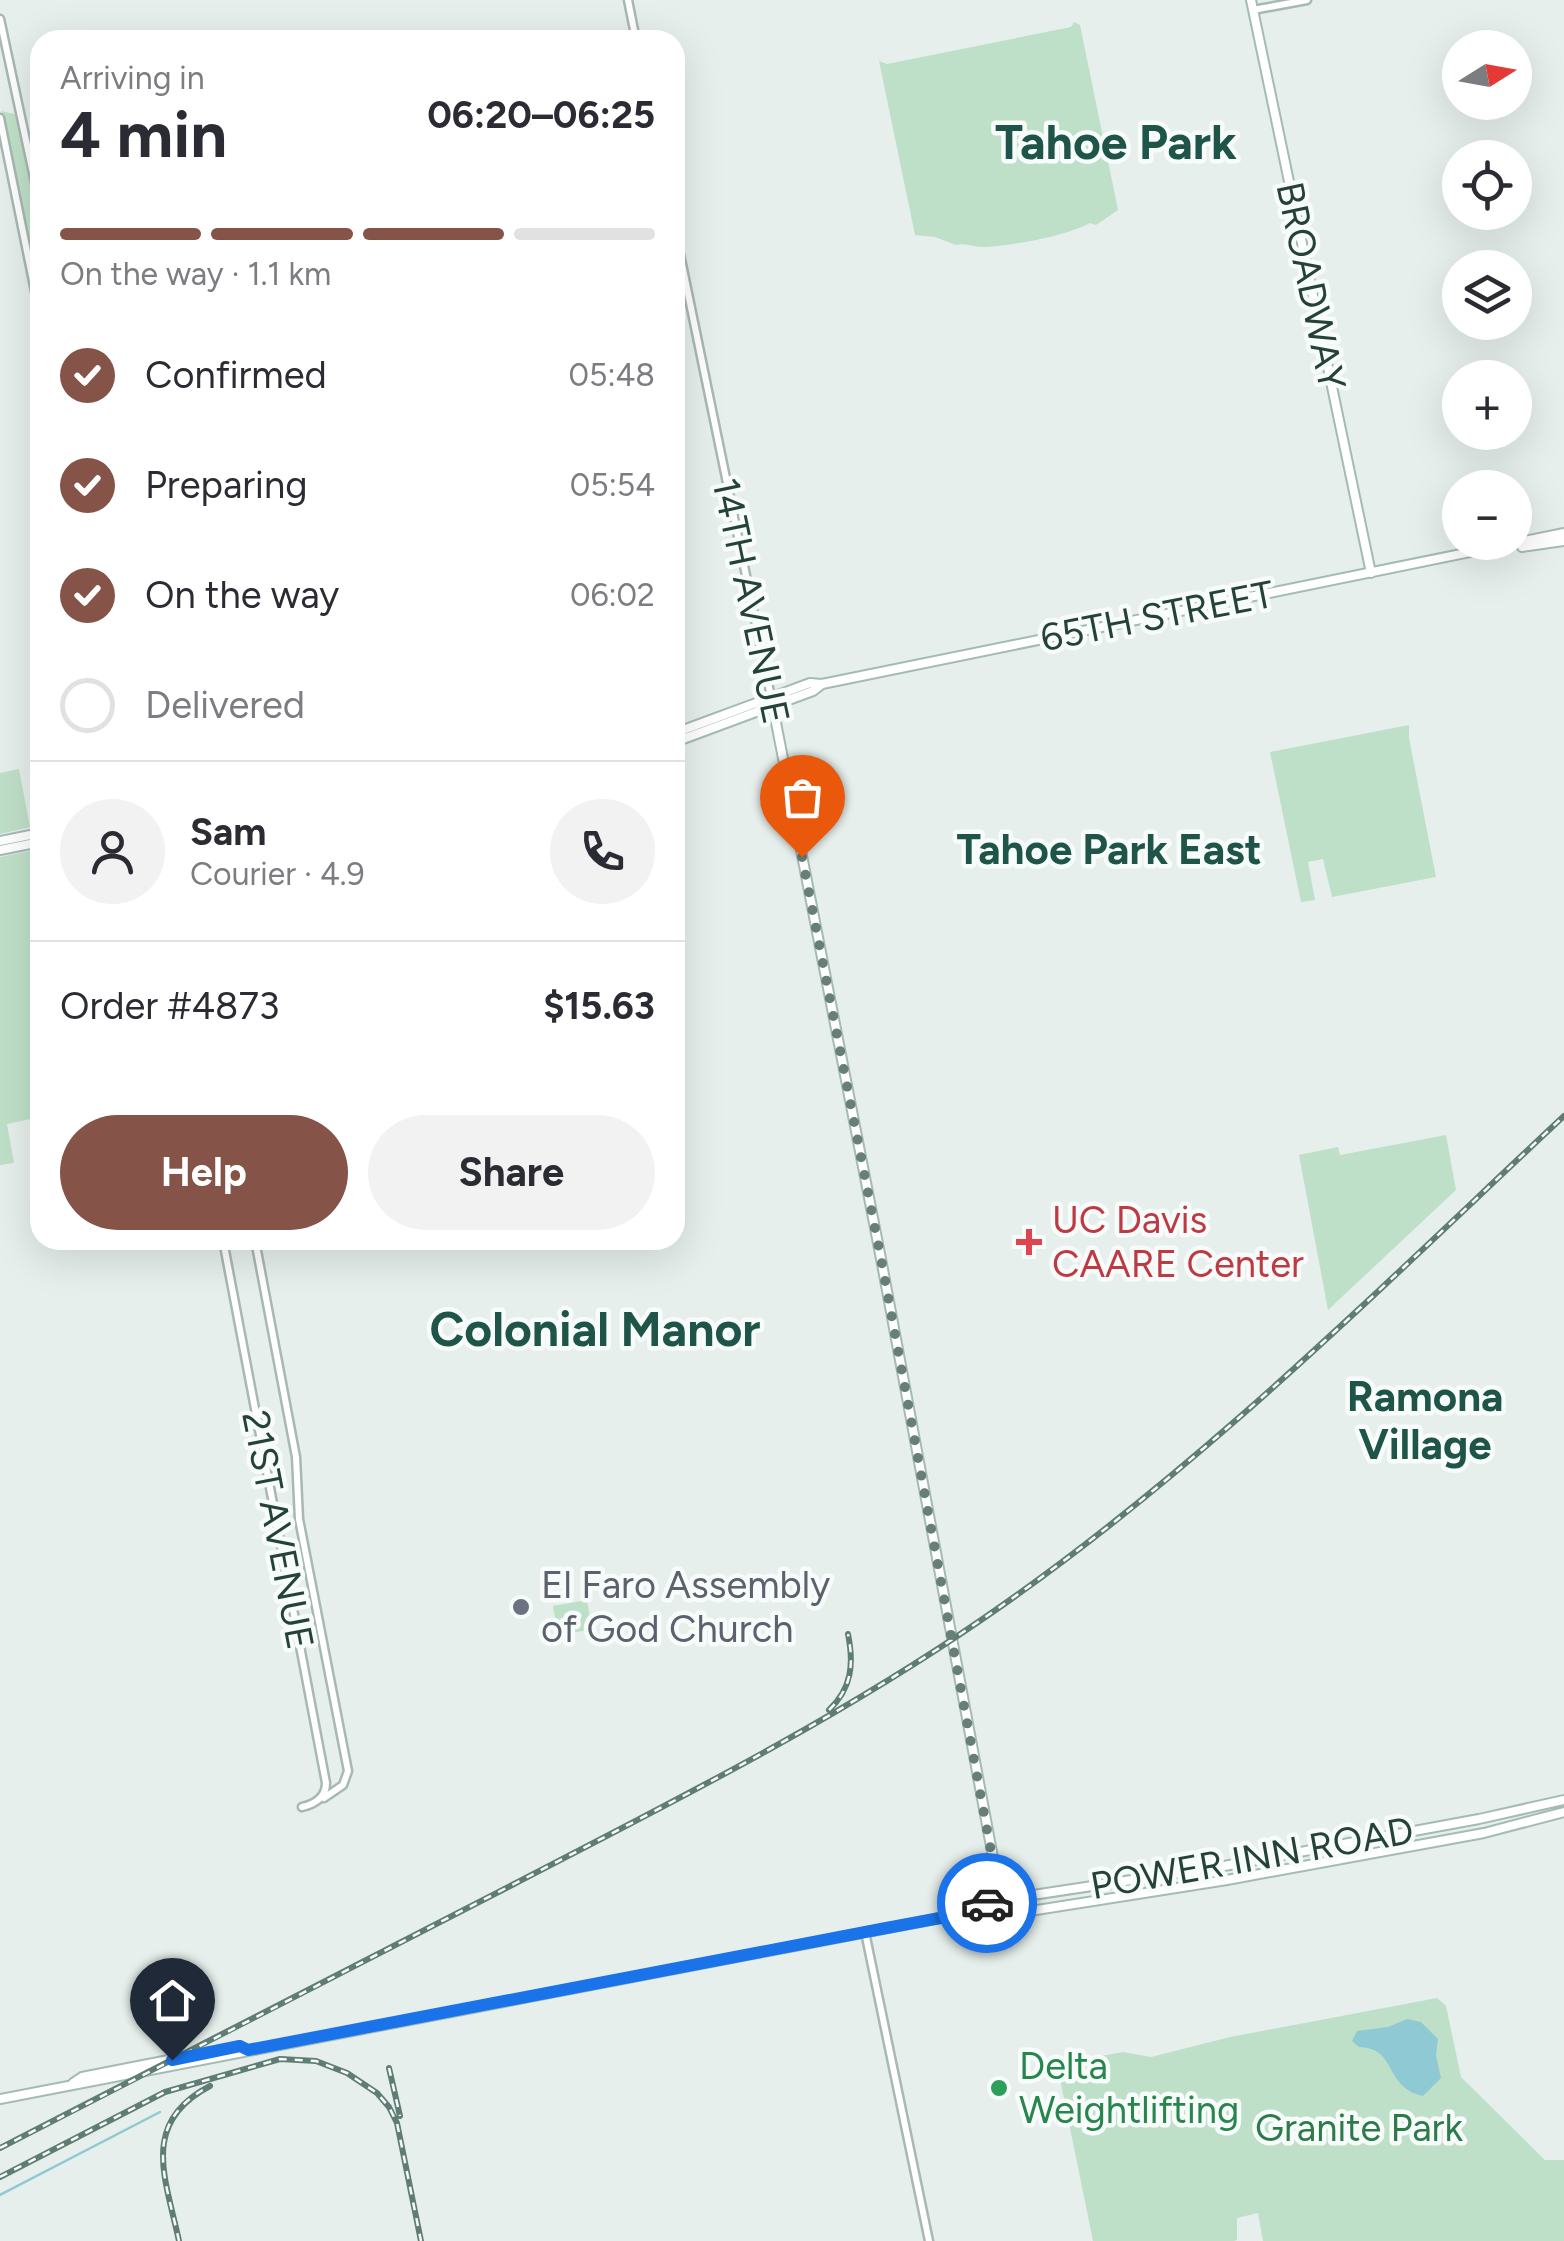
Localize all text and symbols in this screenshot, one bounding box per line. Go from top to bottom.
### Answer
north arrow [1442,30,1532,120]
map controls [1442,30,1532,560]
text: Arriving in [60,59,205,97]
text: 06:20–06:25 [427,92,655,138]
text: 4 min [60,95,227,173]
district label: Tahoe Park [995,113,1237,171]
button: locate [1442,140,1532,230]
street label: BROADWAY [1267,178,1355,394]
button: layers [1442,250,1532,340]
text: On the way · 1.1 km [60,255,331,293]
icon: check [60,348,115,403]
text: Confirmed [145,352,327,398]
text: 05:48 [568,356,655,394]
button: + [1442,360,1532,450]
icon: check [60,458,115,513]
text: Preparing [145,462,307,508]
text: 05:54 [570,466,655,504]
button: − [1442,470,1532,560]
street label: 14TH AVENUE [703,474,799,728]
icon: check [60,568,115,623]
street label: 65TH STREET [1037,571,1277,661]
text: On the way [145,572,339,618]
text: 06:02 [570,576,655,614]
text: Delivered [145,682,305,728]
pin [760,755,845,858]
icon: bag [775,770,830,825]
button: person [60,799,165,904]
button: phone [550,799,655,904]
text: Sam [190,809,266,855]
district label: Tahoe Park East [956,824,1262,875]
text: Courier · 4.9 [190,855,365,893]
text: Order #4873 [60,983,280,1029]
text: $15.63 [543,983,655,1029]
button: Help [60,1115,348,1230]
button: Share [368,1115,655,1230]
place label: UC Davis CAARE Center [1052,1197,1304,1287]
marker: UC Davis CAARE Center [1016,1229,1042,1255]
district label: Colonial Manor [429,1300,761,1358]
district label: Ramona Village [1347,1371,1503,1470]
street label: 21ST AVENUE [232,1407,324,1653]
place label: El Faro Assembly of God Church [541,1562,830,1652]
marker: El Faro Assembly of God Church [510,1596,532,1618]
street label: POWER INN ROAD [1087,1807,1417,1909]
courier [937,1853,1037,1953]
icon: car [960,1876,1015,1931]
pin [130,1958,215,2061]
icon: home [145,1973,200,2028]
place label: Delta Weightlifting [1019,2043,1239,2133]
marker: Delta Weightlifting [988,2077,1010,2099]
park label: Granite Park [1255,2105,1463,2151]

